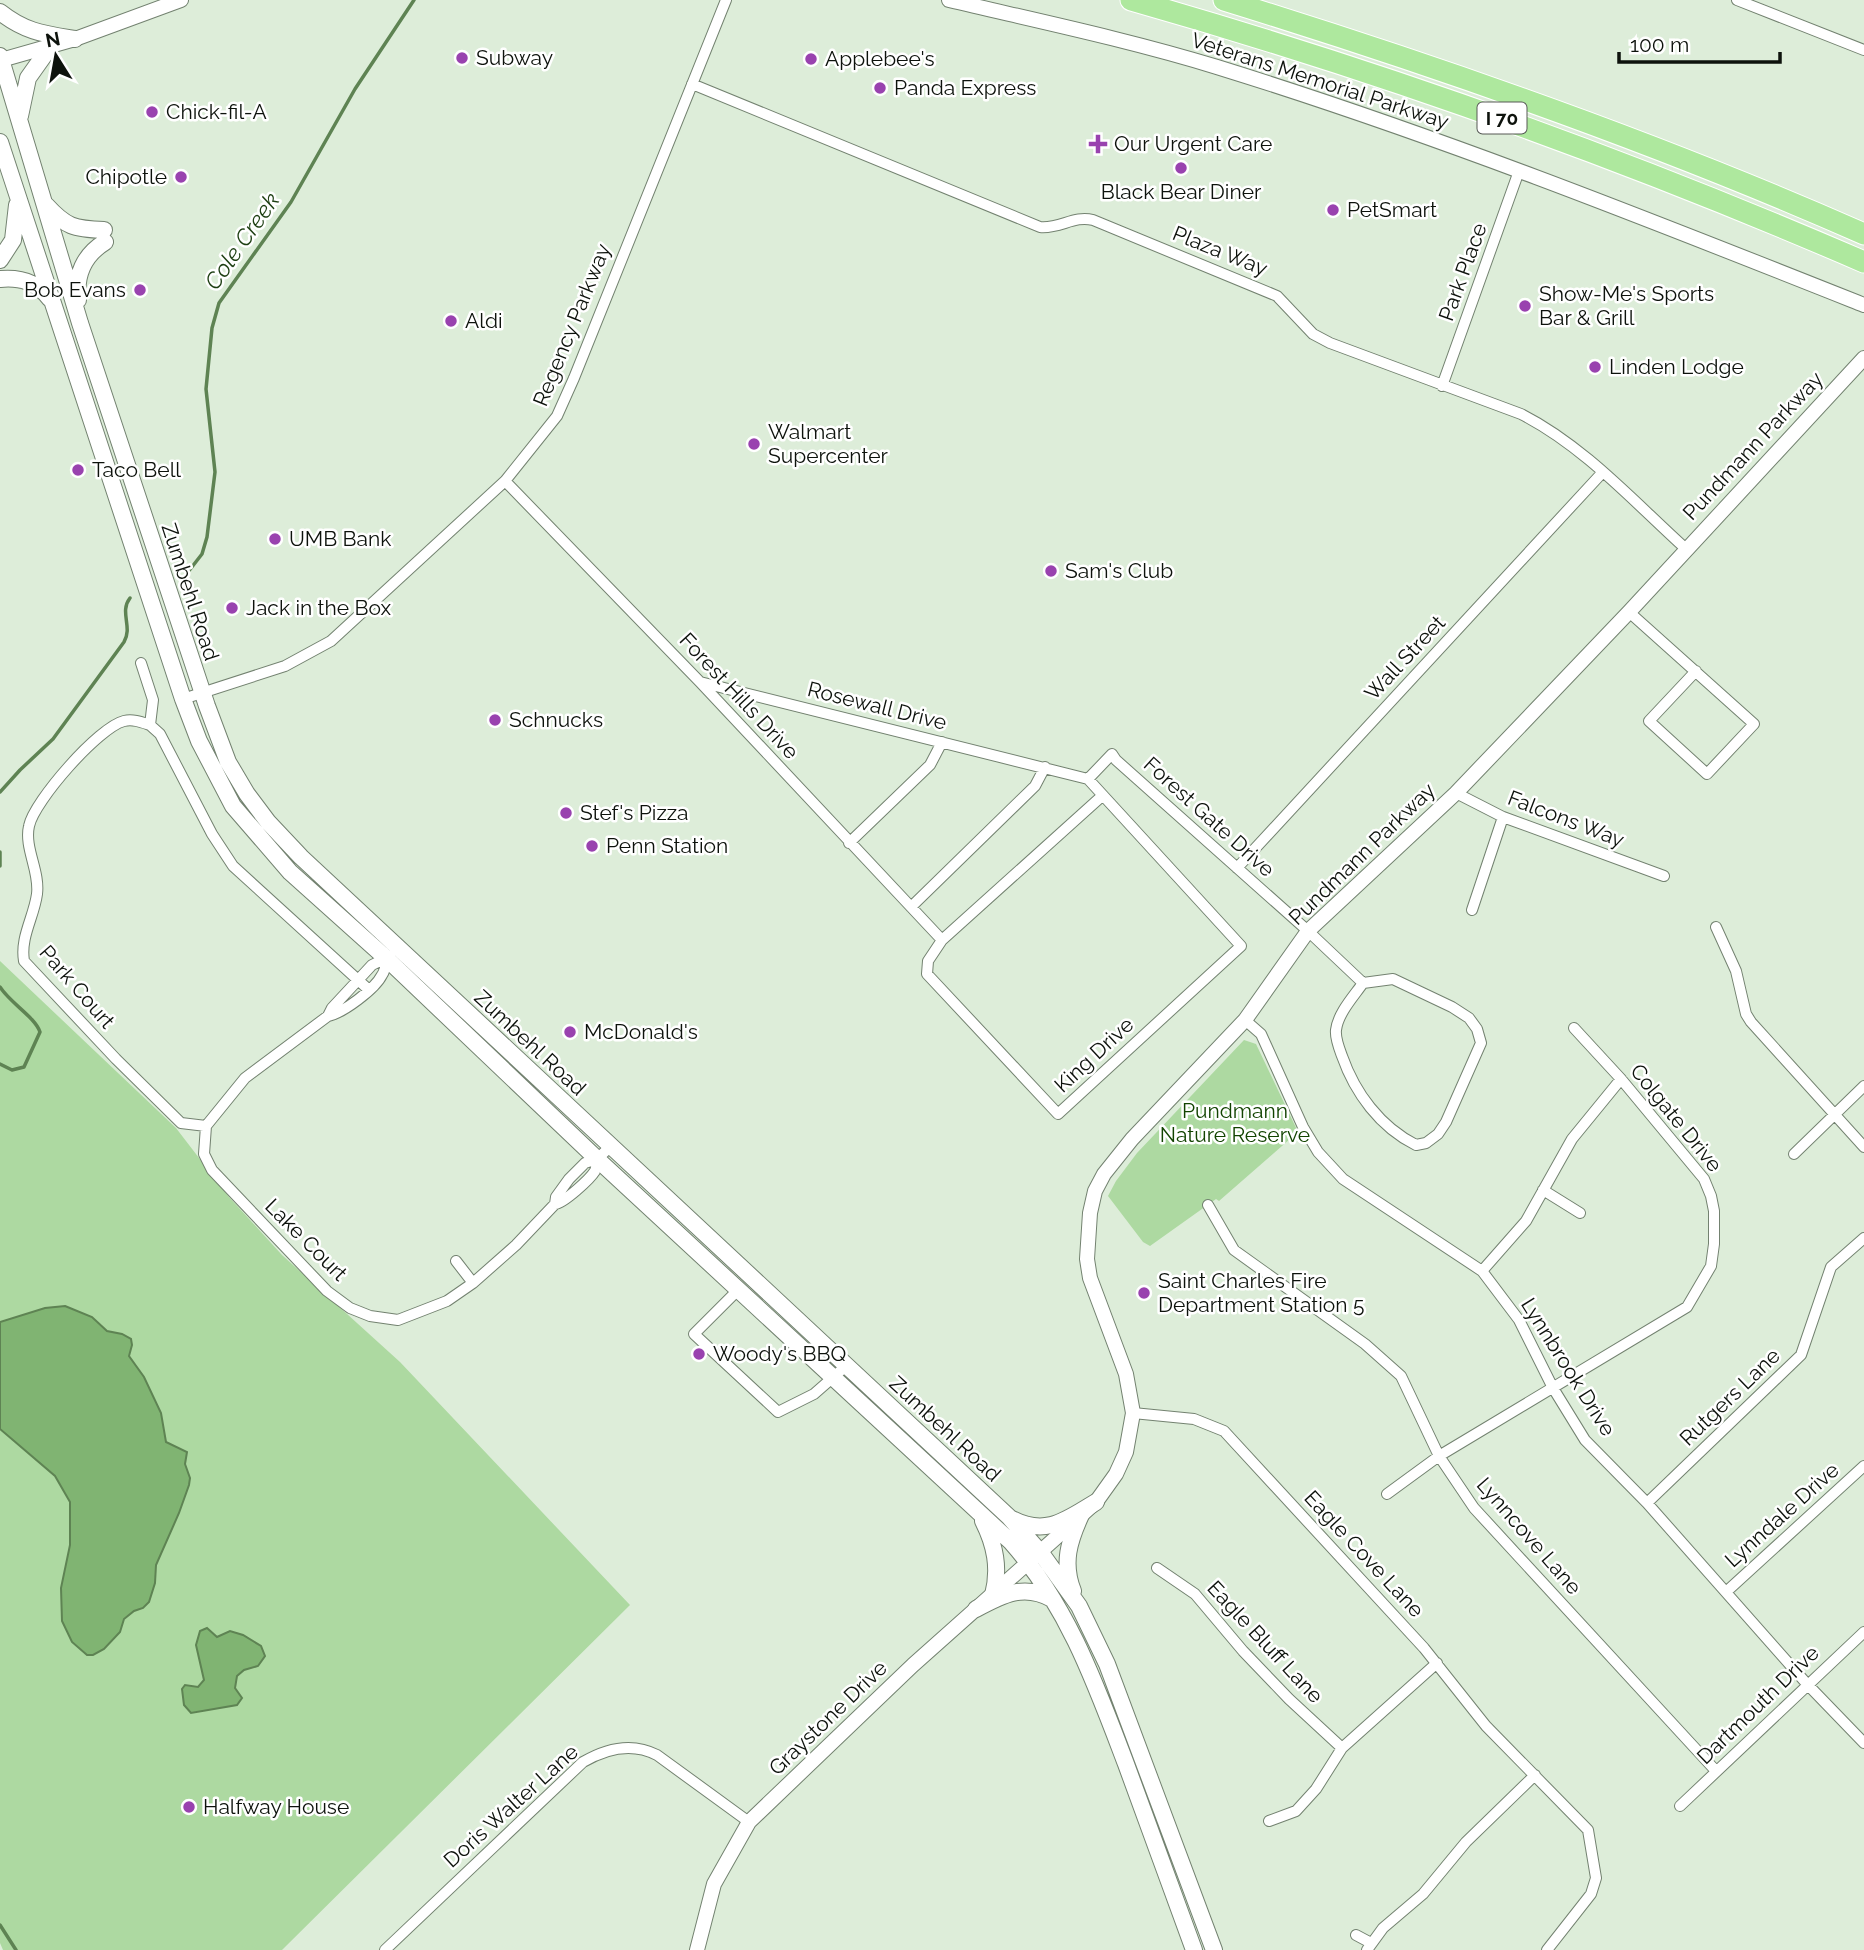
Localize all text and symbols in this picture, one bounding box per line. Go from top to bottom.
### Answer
north arrow [21,21,91,91]
scale bar [1619,21,1780,65]
text: N [44,27,62,51]
street label: Veterans Memorial Parkway [1188,27,1452,134]
text: 100 m [1630,32,1689,57]
place label: Subway [476,45,553,70]
place label: Applebee's [825,46,935,71]
marker: Subway [454,50,470,66]
marker: Applebee's [803,51,819,67]
place label: Panda Express [894,75,1036,100]
marker: Panda Express [872,80,888,96]
place label: Chick-fil-A [166,99,267,124]
road number: I 70 [1478,102,1526,134]
marker: Chick-fil-A [144,104,160,120]
place label: Our Urgent Care [1114,131,1272,156]
marker: Our Urgent Care [1088,134,1108,154]
marker: Black Bear Diner [1173,160,1189,176]
place label: Chipotle [85,164,167,189]
marker: Chipotle [173,169,189,185]
place label: Black Bear Diner [1101,179,1262,204]
water label: Cole Creek [198,187,285,294]
place label: PetSmart [1347,197,1437,222]
marker: PetSmart [1325,202,1341,218]
street label: Plaza Way [1169,220,1271,281]
street label: Park Place [1433,220,1492,324]
street label: Regency Parkway [528,240,616,410]
place label: Bob Evans [24,277,126,302]
place label: Show-Me's Sports Bar & Grill [1539,281,1714,330]
marker: Bob Evans [132,282,148,298]
marker: Show-Me's Sports Bar & Grill [1517,298,1533,314]
place label: Aldi [465,308,503,333]
marker: Aldi [443,313,459,329]
place label: Linden Lodge [1609,354,1744,379]
marker: Linden Lodge [1587,359,1603,375]
street label: Pundmann Parkway [1677,366,1828,525]
place label: Walmart Supercenter [768,419,889,468]
marker: Walmart Supercenter [746,436,762,452]
place label: Taco Bell [92,457,181,482]
marker: Taco Bell [70,462,86,478]
street label: Zumbehl Road [156,520,224,664]
place label: UMB Bank [289,526,391,551]
marker: UMB Bank [267,531,283,547]
place label: Sam's Club [1065,558,1173,583]
marker: Sam's Club [1043,563,1059,579]
place label: Jack in the Box [246,595,392,620]
marker: Jack in the Box [224,600,240,616]
street label: Wall Street [1359,610,1450,705]
street label: Forest Hills Drive [675,627,804,764]
street label: Rosewall Drive [805,676,949,735]
place label: Schnucks [509,707,603,732]
marker: Schnucks [487,712,503,728]
street label: Forest Gate Drive [1139,751,1280,882]
street label: Pundmann Parkway [1283,777,1440,930]
street label: Falcons Way [1505,785,1628,852]
place label: Stef's Pizza [580,800,689,825]
marker: Stef's Pizza [558,805,574,821]
place label: Penn Station [606,833,728,858]
marker: Penn Station [584,838,600,854]
street label: Park Court [34,940,120,1033]
street label: Zumbehl Road [470,985,591,1101]
street label: King Drive [1049,1012,1138,1097]
place label: McDonald's [584,1019,698,1044]
marker: McDonald's [562,1024,578,1040]
street label: Colgate Drive [1625,1059,1728,1177]
park label: Pundmann Nature Reserve [1160,1098,1310,1147]
street label: Lake Court [260,1193,353,1286]
place label: Saint Charles Fire Department Station 5 [1158,1268,1364,1317]
marker: Saint Charles Fire Department Station 5 [1136,1285,1152,1301]
street label: Lynnbrook Drive [1516,1293,1621,1440]
place label: Woody's BBQ [713,1341,846,1366]
street label: Rutgers Lane [1674,1343,1785,1451]
marker: Woody's BBQ [691,1346,707,1362]
street label: Zumbehl Road [885,1371,1006,1487]
street label: Lynndale Drive [1720,1457,1844,1572]
street label: Lynncove Lane [1472,1472,1587,1599]
street label: Eagle Cove Lane [1299,1485,1429,1622]
street label: Eagle Bluff Lane [1202,1575,1328,1708]
street label: Dartmouth Drive [1691,1640,1824,1769]
street label: Graystone Drive [764,1655,892,1780]
street label: Doris Walter Lane [438,1739,583,1872]
place label: Halfway House [203,1794,349,1819]
marker: Halfway House [181,1799,197,1815]

